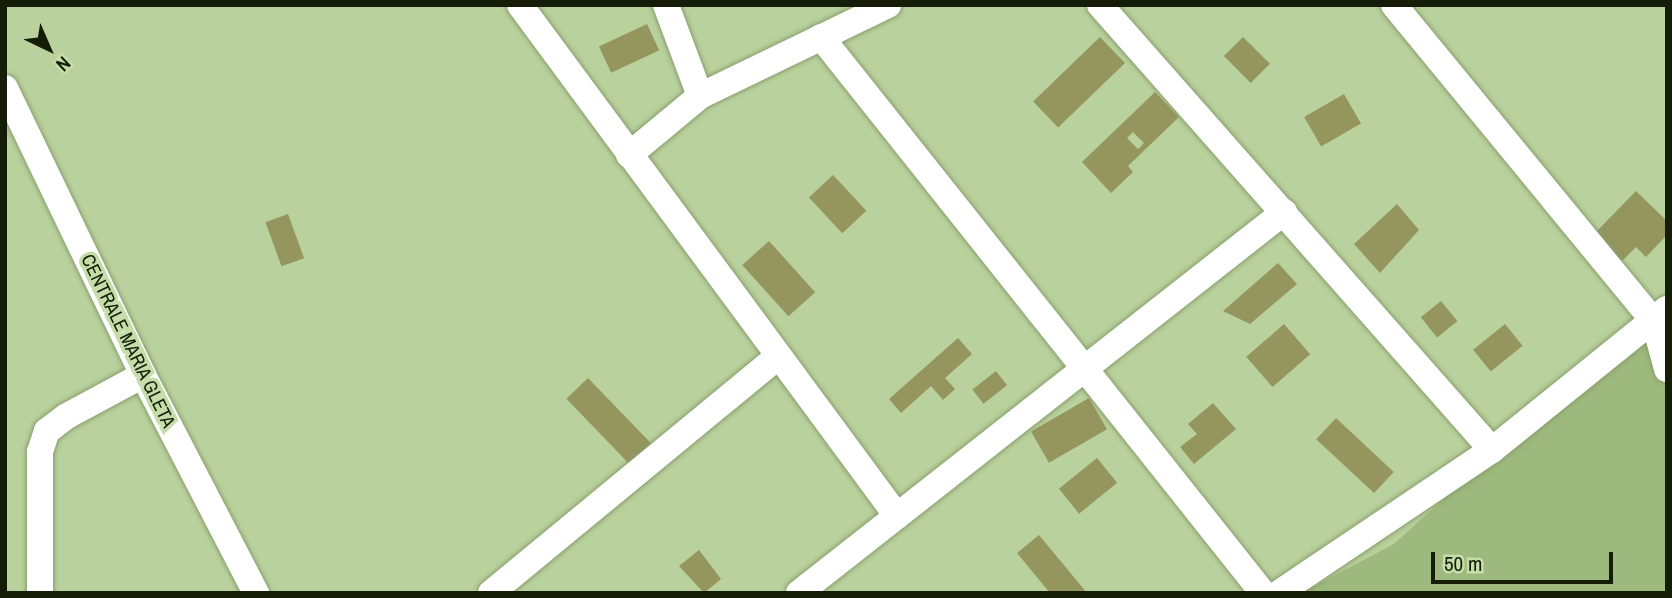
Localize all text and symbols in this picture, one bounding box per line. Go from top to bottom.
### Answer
north arrow [14,14,84,84]
text: N [51,51,77,77]
street label: CENTRALE MARIA GLETA [76,250,180,432]
scale bar [1434,538,1616,582]
text: 50 m [1444,549,1482,578]

